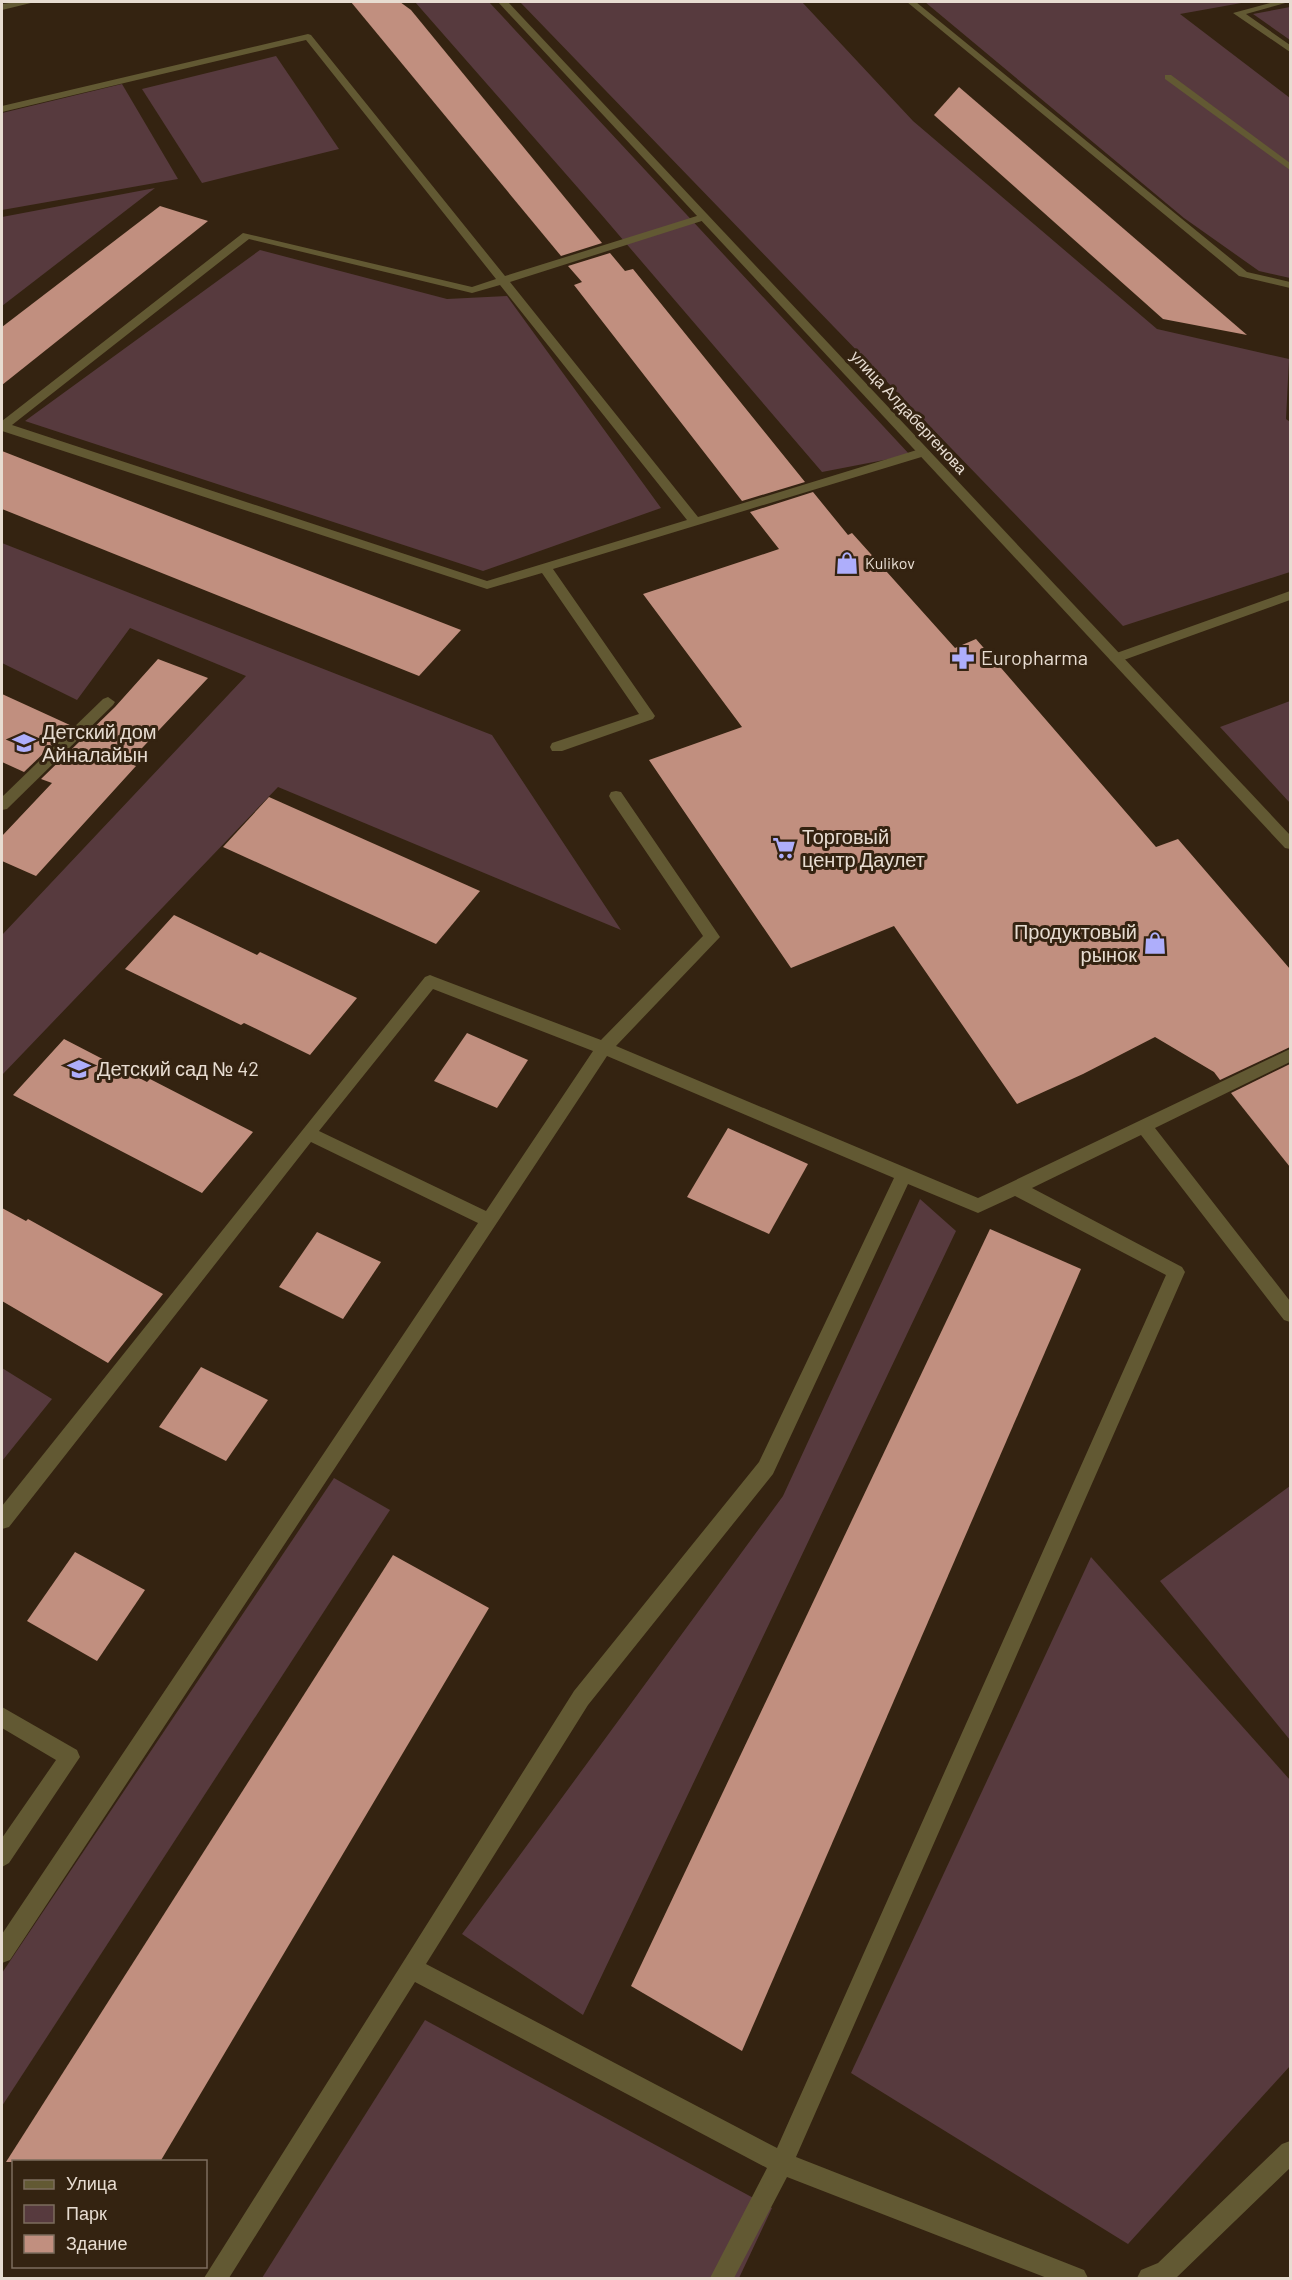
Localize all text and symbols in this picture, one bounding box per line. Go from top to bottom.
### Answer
street label: улица Алдабергенова [847,346,971,477]
shop icon: Kulikov [834,550,860,576]
place label: Kulikov [865,553,915,572]
pharmacy icon: Europharma [950,645,976,671]
place label: Europharma [981,645,1088,669]
place label: Детский дом Айналайын [42,719,157,766]
school or university icon: Детский дом Айналайын [11,730,37,756]
place label: Торговый центр Даулет [802,824,925,871]
supermarket icon: Торговый центр Даулет [771,835,797,861]
place label: Продуктовый рынок [1014,919,1137,966]
shop icon: Продуктовый рынок [1142,930,1168,956]
school or university icon: Детский сад № 42 [66,1056,92,1082]
place label: Детский сад № 42 [97,1056,259,1080]
legend [12,2160,207,2268]
text: Улица [66,2172,118,2194]
text: Парк [66,2202,107,2224]
text: Здание [66,2232,127,2254]

